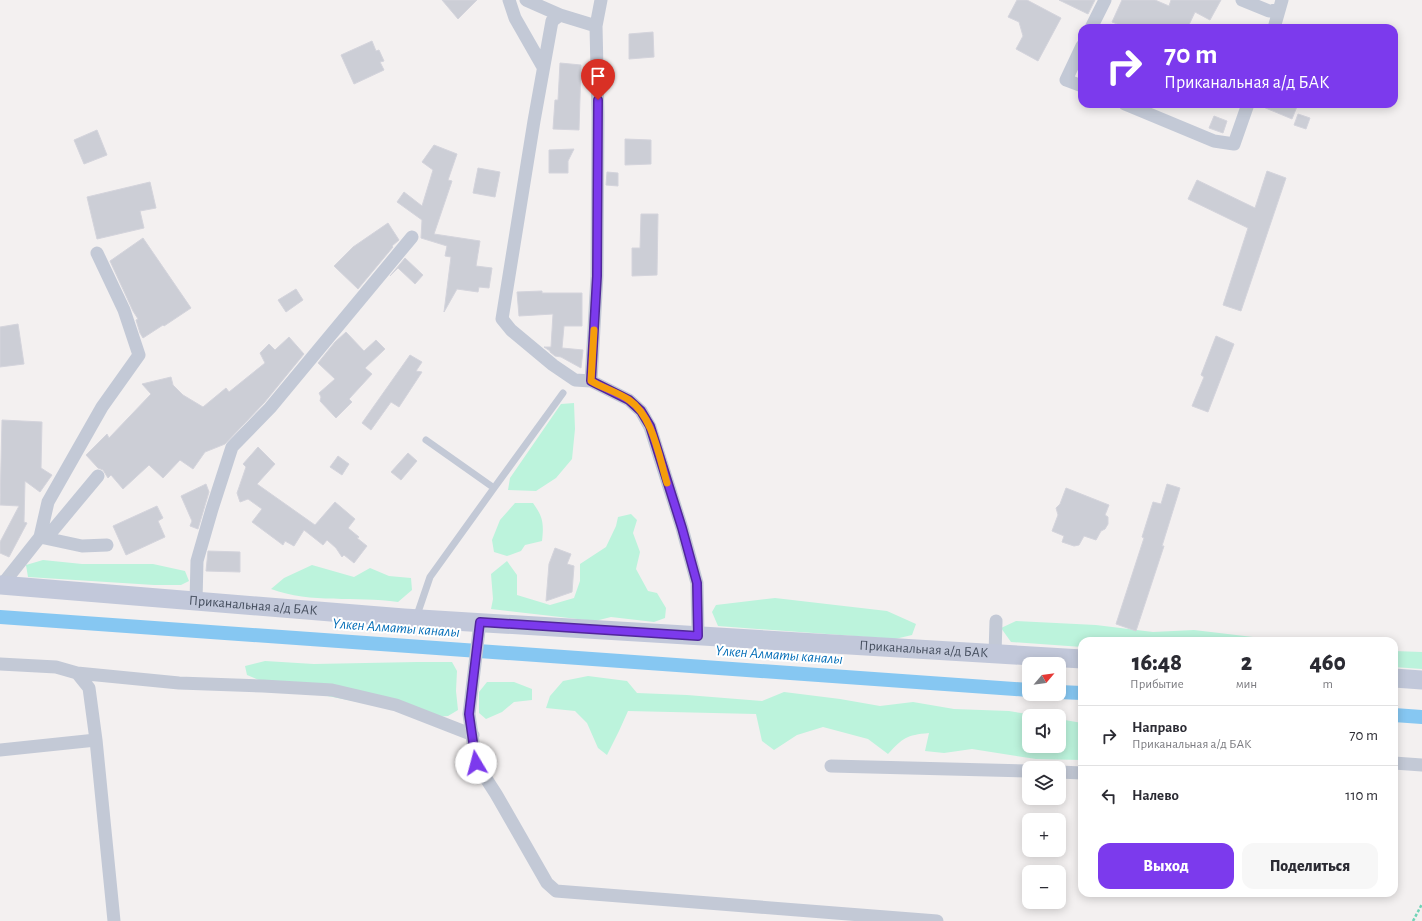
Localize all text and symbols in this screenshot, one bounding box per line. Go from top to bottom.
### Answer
icon: right [1098,40,1150,92]
text: 70 m [1164,41,1218,69]
pin [581,59,615,100]
icon: arrive [587,65,609,87]
text: Приканальная а/д БАК [1164,74,1330,92]
street label: Приканальная а/д БАК [188,593,318,618]
water label: Үлкен Алматы каналы [332,616,460,640]
street label: Приканальная а/д БАК [859,639,988,660]
water label: Үлкен Алматы каналы [715,643,843,667]
text: 16:48 [1132,651,1182,675]
text: 2 [1241,651,1252,675]
text: 460 [1309,651,1346,675]
north arrow [1022,657,1066,701]
map controls [1022,657,1066,909]
text: Прибытие [1130,678,1184,691]
text: мин [1236,678,1257,691]
text: m [1322,678,1333,691]
button: sound [1022,709,1066,753]
text: Направо [1132,720,1187,735]
icon: right [1098,725,1120,747]
text: 70 m [1349,728,1378,743]
text: Приканальная а/д БАК [1132,738,1252,751]
position arrow [455,742,497,784]
button: layers [1022,761,1066,805]
icon: left [1098,785,1120,807]
text: Налево [1132,788,1179,803]
text: 110 m [1345,788,1378,803]
button: + [1022,813,1066,857]
button: Выход [1098,843,1234,889]
button: Поделиться [1242,843,1378,889]
button: − [1022,865,1066,909]

